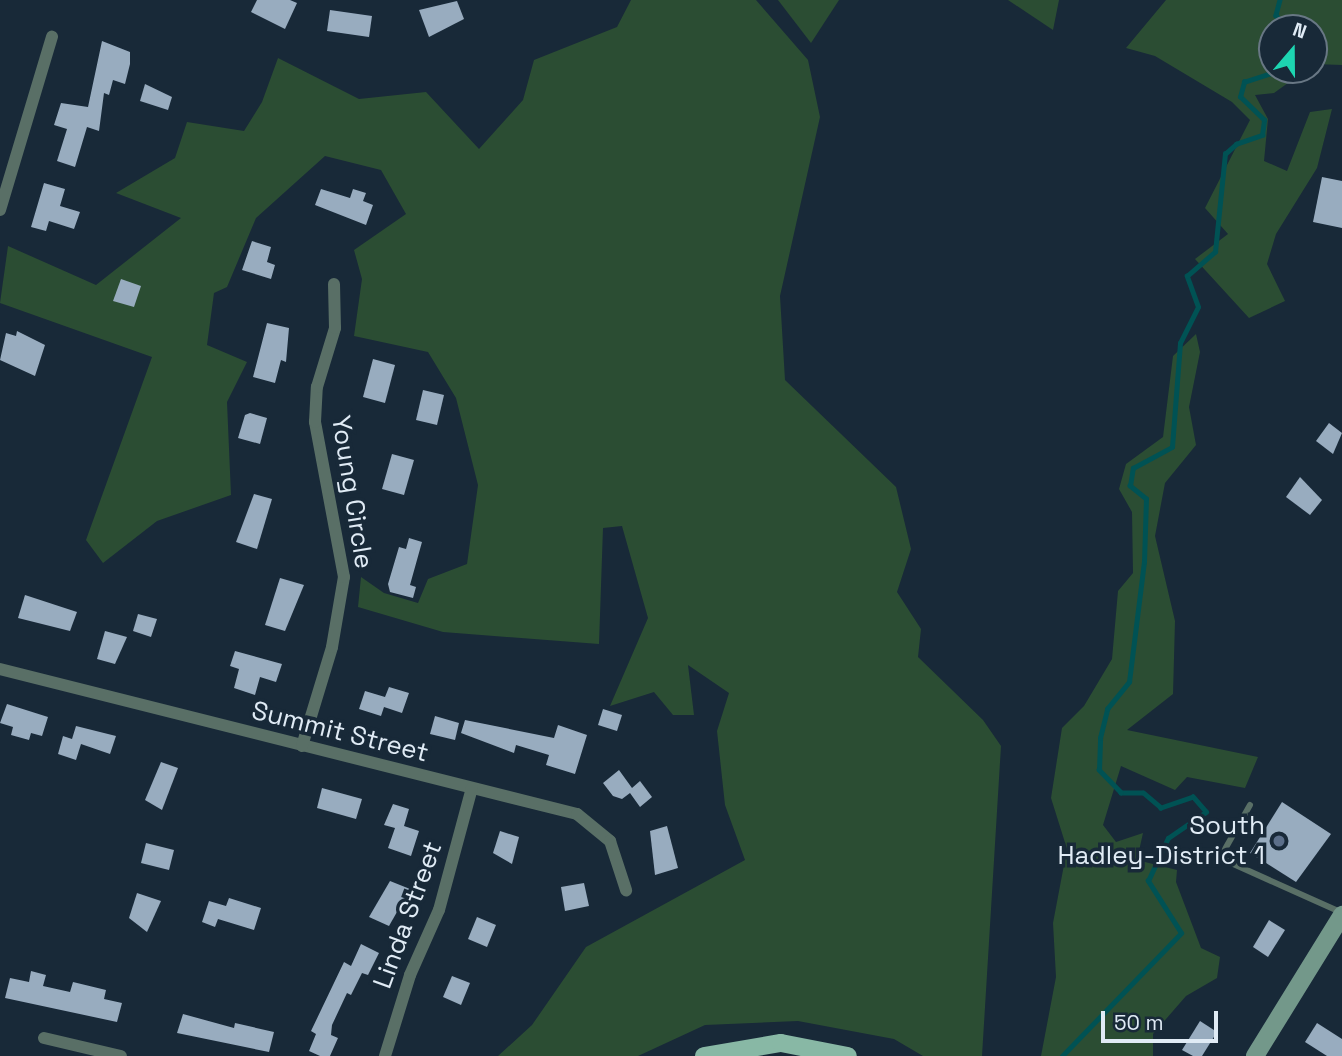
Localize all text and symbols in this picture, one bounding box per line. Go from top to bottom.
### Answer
north arrow [1258,14,1328,84]
text: N [1289,17,1310,45]
street label: Young Circle [324,413,380,571]
street label: Summit Street [248,695,432,769]
place label: South Hadley-District 1 [1057,810,1265,872]
marker: South Hadley-District 1 [1271,833,1287,849]
street label: Linda Street [367,837,449,993]
scale bar [1104,996,1221,1040]
text: 50 m [1114,1009,1164,1036]

